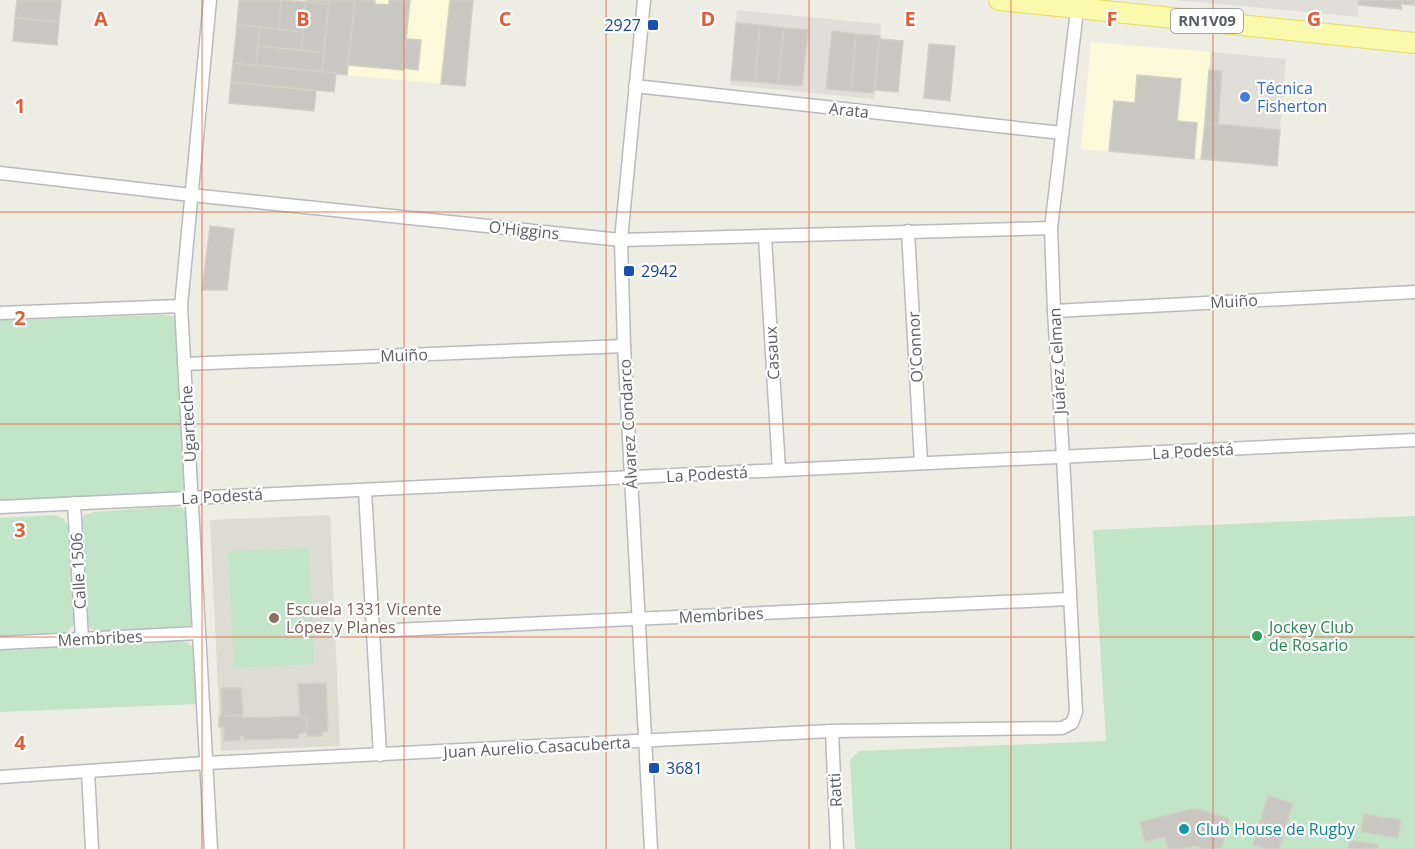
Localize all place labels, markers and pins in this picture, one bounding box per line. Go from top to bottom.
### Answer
place label: 2927 [604,14,641,36]
marker: 2927 [646,18,660,32]
place label: Técnica Fisherton [1257,77,1327,117]
marker: Técnica Fisherton [1238,90,1252,104]
place label: 2942 [641,260,678,282]
marker: 2942 [622,264,636,278]
place label: Escuela 1331 Vicente López y Planes [286,598,442,638]
marker: Escuela 1331 Vicente López y Planes [267,611,281,625]
place label: Jockey Club de Rosario [1267,616,1354,656]
marker: Jockey Club de Rosario [1250,629,1264,643]
place label: 3681 [666,757,703,779]
marker: 3681 [647,761,661,775]
place label: Club House de Rugby [1196,818,1356,840]
marker: Club House de Rugby [1177,822,1191,836]

